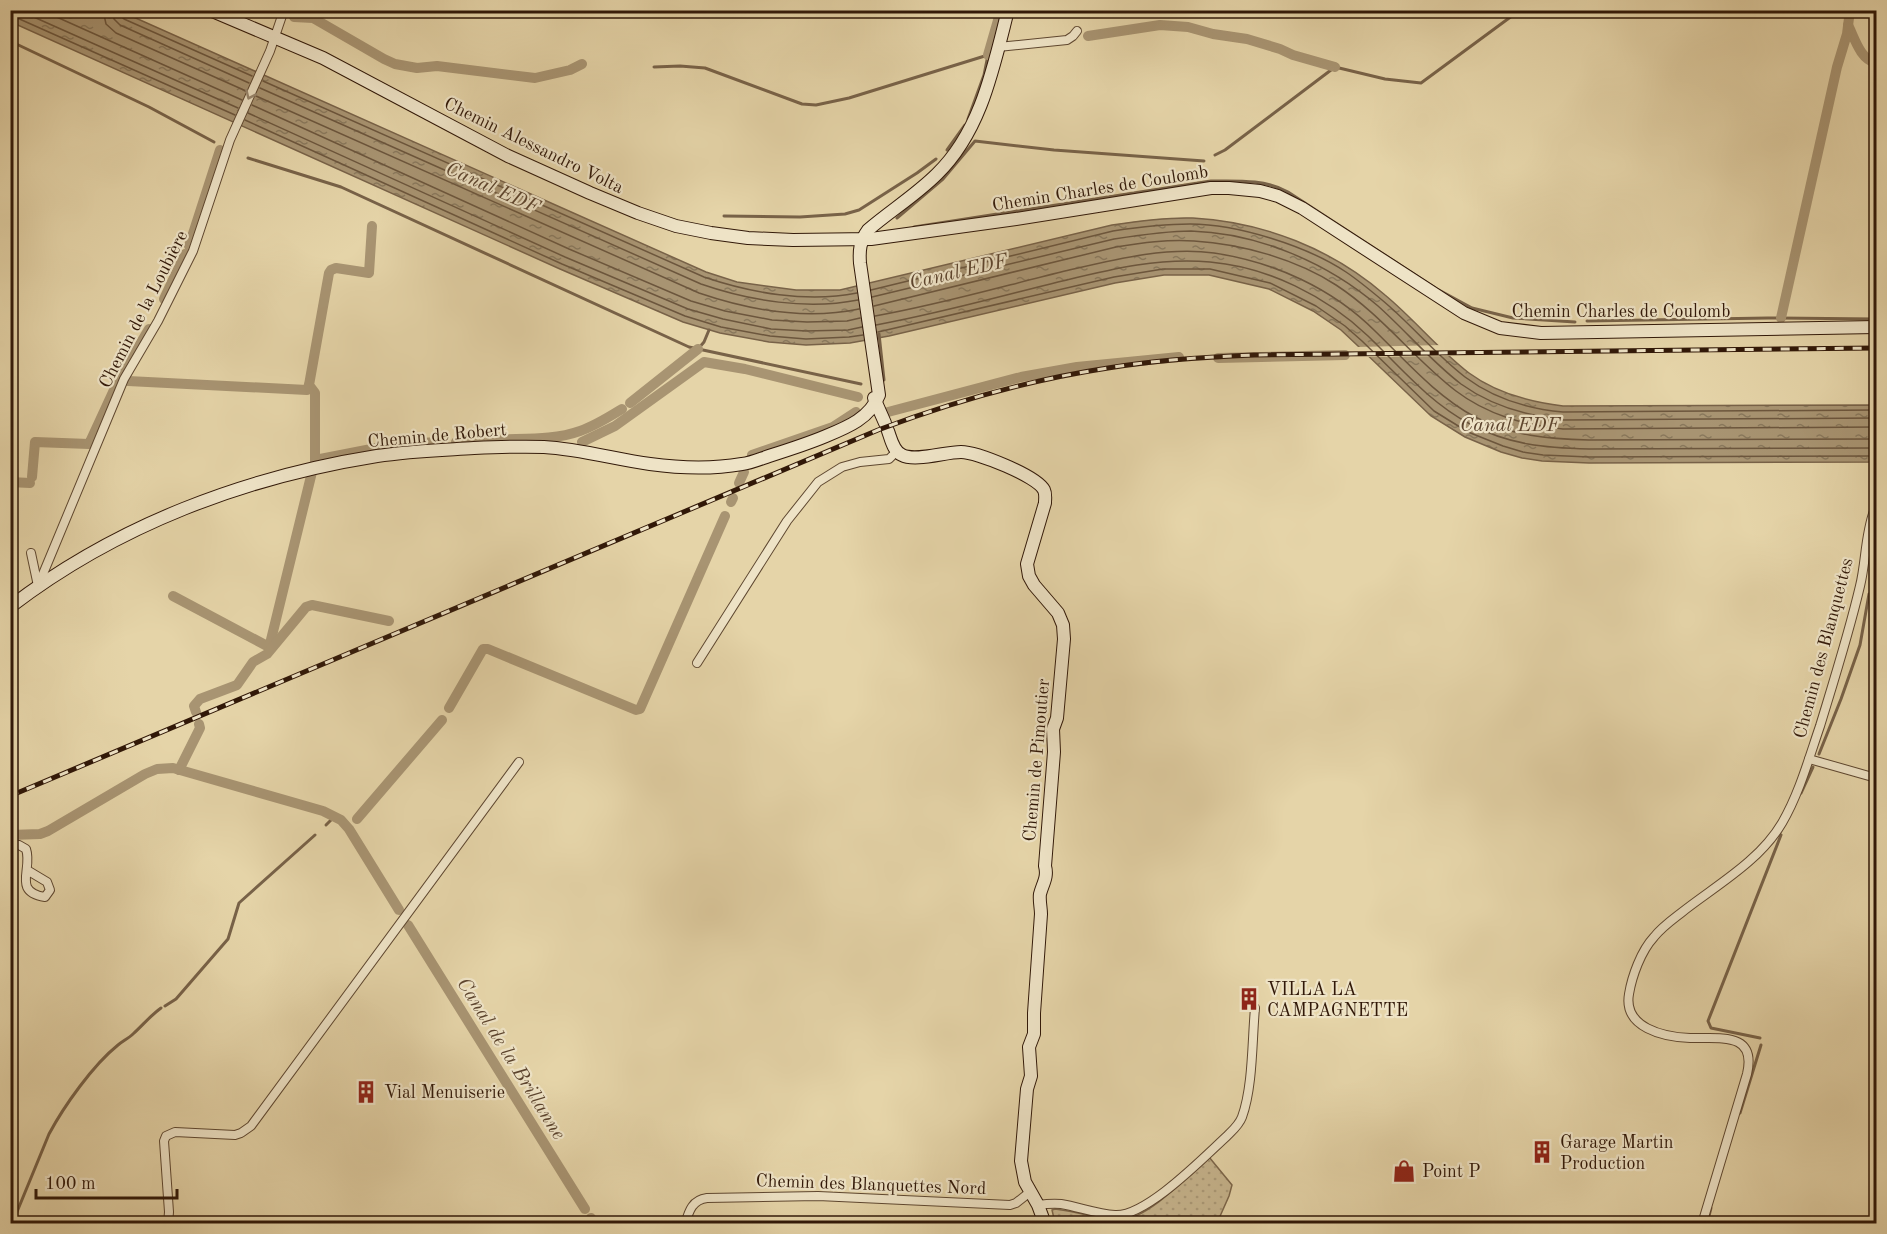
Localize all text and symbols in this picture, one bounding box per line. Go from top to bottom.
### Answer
one-way arrow [245,89,257,100]
street label: Chemin Alessandro Volta [441,95,626,197]
water label: Canal EDF [442,159,543,219]
street label: Chemin Charles de Coulomb [991,163,1210,215]
street label: Chemin de la Loubière [96,228,191,391]
water label: Canal EDF [907,252,1011,294]
street label: Chemin Charles de Coulomb [1512,303,1730,321]
water label: Canal EDF [1460,416,1562,436]
street label: Chemin de Robert [367,421,507,451]
street label: Chemin des Blanquettes [1791,556,1857,740]
street label: Chemin de Pimoutier [1021,677,1053,842]
water label: Canal de la Brillanne [452,975,568,1144]
place label: VILLA LA CAMPAGNETTE [1267,981,1408,1020]
building icon: VILLA LA CAMPAGNETTE [1236,986,1262,1012]
building icon: Vial Menuiserie [353,1079,379,1105]
place label: Vial Menuiserie [384,1084,505,1102]
place label: Garage Martin Production [1560,1134,1674,1173]
building icon: Garage Martin Production [1529,1139,1555,1165]
shop icon: Point P [1391,1158,1417,1184]
scale bar [36,1162,177,1200]
place label: Point P [1422,1163,1480,1181]
street label: Chemin des Blanquettes Nord [755,1172,987,1198]
text: 100 m [45,1175,96,1193]

